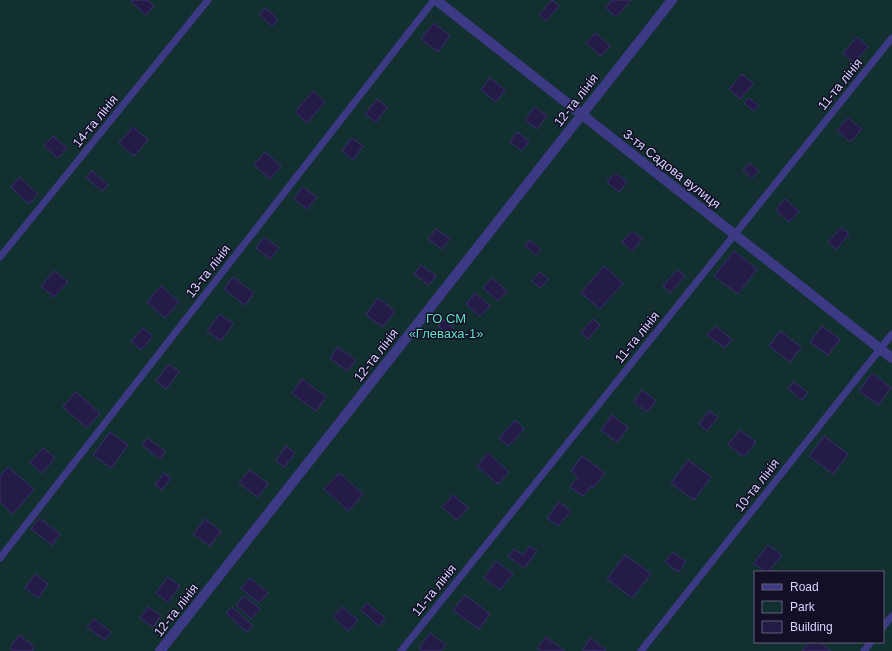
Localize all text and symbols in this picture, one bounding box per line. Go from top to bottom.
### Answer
street label: 11-та лінія [815,55,865,113]
street label: 12-та лінія [551,71,601,129]
street label: 14-та лінія [69,92,121,150]
street label: 3-тя Садова вулиця [620,126,724,212]
street label: 13-та лінія [183,242,233,300]
street label: 11-та лінія [612,308,662,366]
park label: ГО СМ «Глеваха-1» [409,311,483,341]
street label: 12-та лінія [351,326,401,384]
street label: 10-та лінія [732,456,782,514]
street label: 11-та лінія [409,561,459,619]
legend [754,571,884,643]
text: Road [790,580,819,594]
street label: 12-та лінія [151,581,201,639]
text: Park [790,600,816,614]
text: Building [790,620,833,634]

